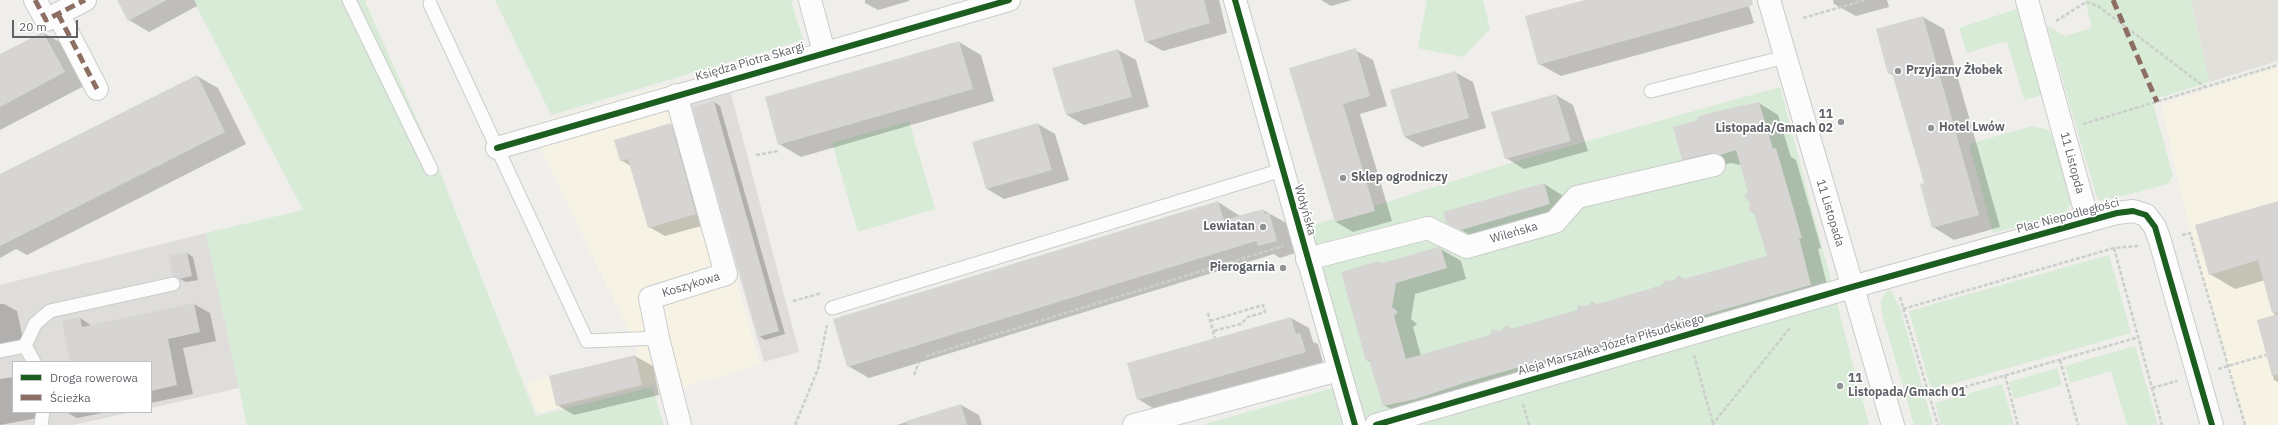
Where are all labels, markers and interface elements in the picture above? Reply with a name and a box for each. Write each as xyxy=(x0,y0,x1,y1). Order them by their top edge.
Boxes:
scale bar xyxy=(14,12,80,38)
text: 20 m xyxy=(19,19,47,34)
street label: Księdza Piotra Skargi xyxy=(694,40,806,84)
place label: Przyjazny Żłobek xyxy=(1906,64,2003,78)
marker: Przyjazny Żłobek xyxy=(1893,66,1903,76)
place label: 11 Listopada/Gmach 02 xyxy=(1715,108,1833,136)
marker: 11 Listopada/Gmach 02 xyxy=(1836,117,1846,127)
place label: Hotel Lwów xyxy=(1939,121,2005,135)
marker: Hotel Lwów xyxy=(1926,123,1936,133)
street label: 11 Listopda xyxy=(2057,131,2087,195)
place label: Sklep ogrodniczy xyxy=(1351,171,1448,185)
marker: Sklep ogrodniczy xyxy=(1338,173,1348,183)
street label: 11 Listopada xyxy=(1813,178,1847,248)
street label: Wołyńska xyxy=(1291,183,1319,237)
street label: Plac Niepodległości xyxy=(2015,195,2121,237)
street label: Wileńska xyxy=(1489,219,1539,247)
place label: Lewiatan xyxy=(1203,220,1255,234)
marker: Lewiatan xyxy=(1258,222,1268,232)
place label: Pierogarnia xyxy=(1210,261,1275,275)
marker: Pierogarnia xyxy=(1278,263,1288,273)
street label: Koszykowa xyxy=(660,269,722,301)
street label: Aleja Marszałka Józefa Piłsudskiego xyxy=(1516,312,1706,378)
legend xyxy=(12,361,152,413)
text: Droga rowerowa xyxy=(50,370,138,385)
place label: 11 Listopada/Gmach 01 xyxy=(1848,372,1966,400)
marker: 11 Listopada/Gmach 01 xyxy=(1835,381,1845,391)
text: Ścieżka xyxy=(50,390,91,405)

